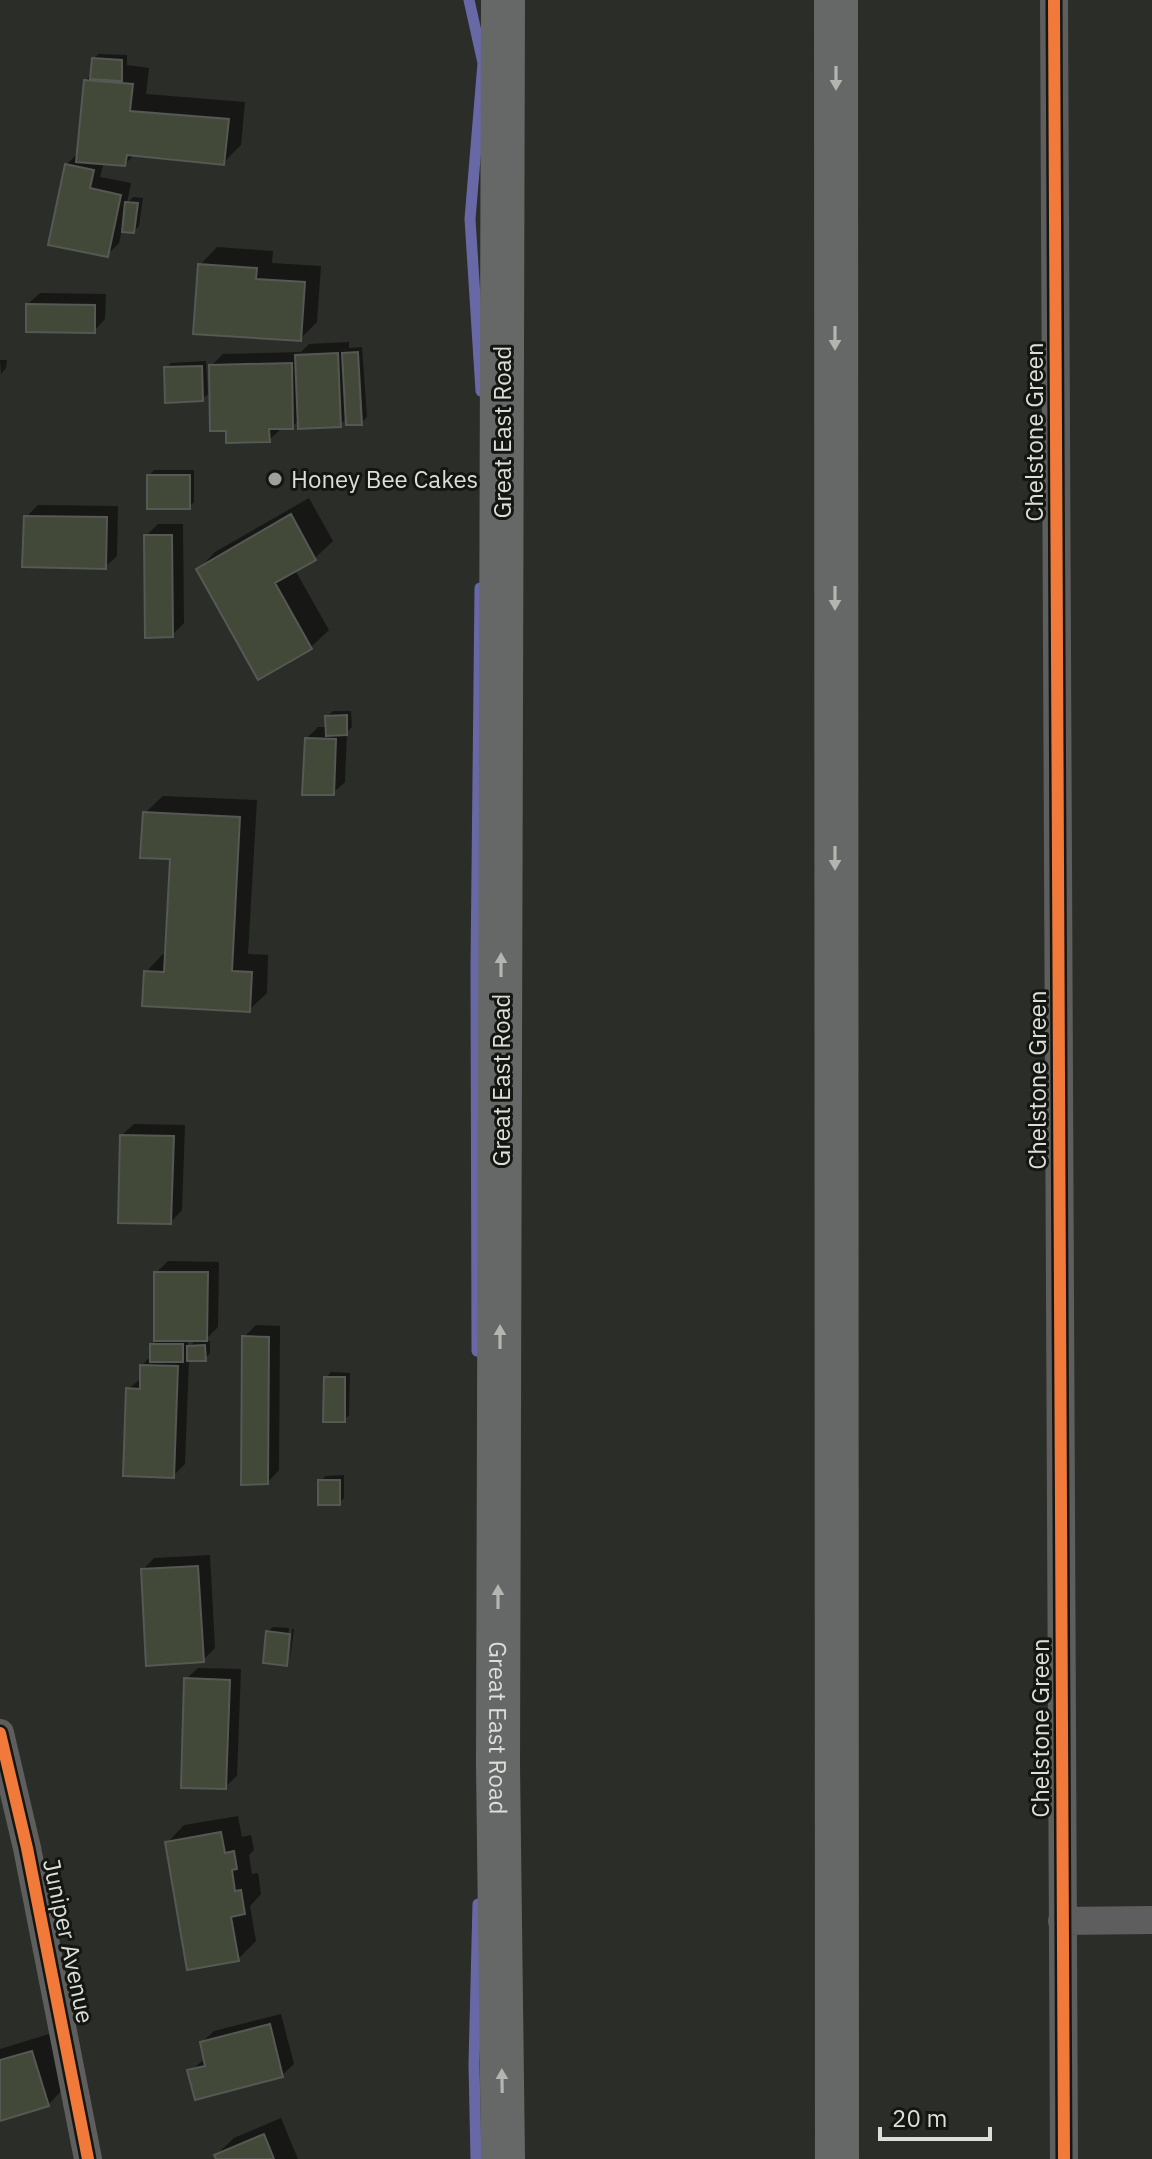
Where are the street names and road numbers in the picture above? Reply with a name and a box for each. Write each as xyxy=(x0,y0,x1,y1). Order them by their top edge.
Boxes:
street label: Chelstone Green xyxy=(1018,342,1050,522)
street label: Great East Road xyxy=(486,345,518,519)
street label: Chelstone Green xyxy=(1021,990,1053,1170)
street label: Great East Road xyxy=(485,993,517,1167)
street label: Chelstone Green xyxy=(1024,1638,1056,1818)
street label: Great East Road xyxy=(482,1641,515,1815)
street label: Juniper Avenue xyxy=(36,1856,102,2026)

